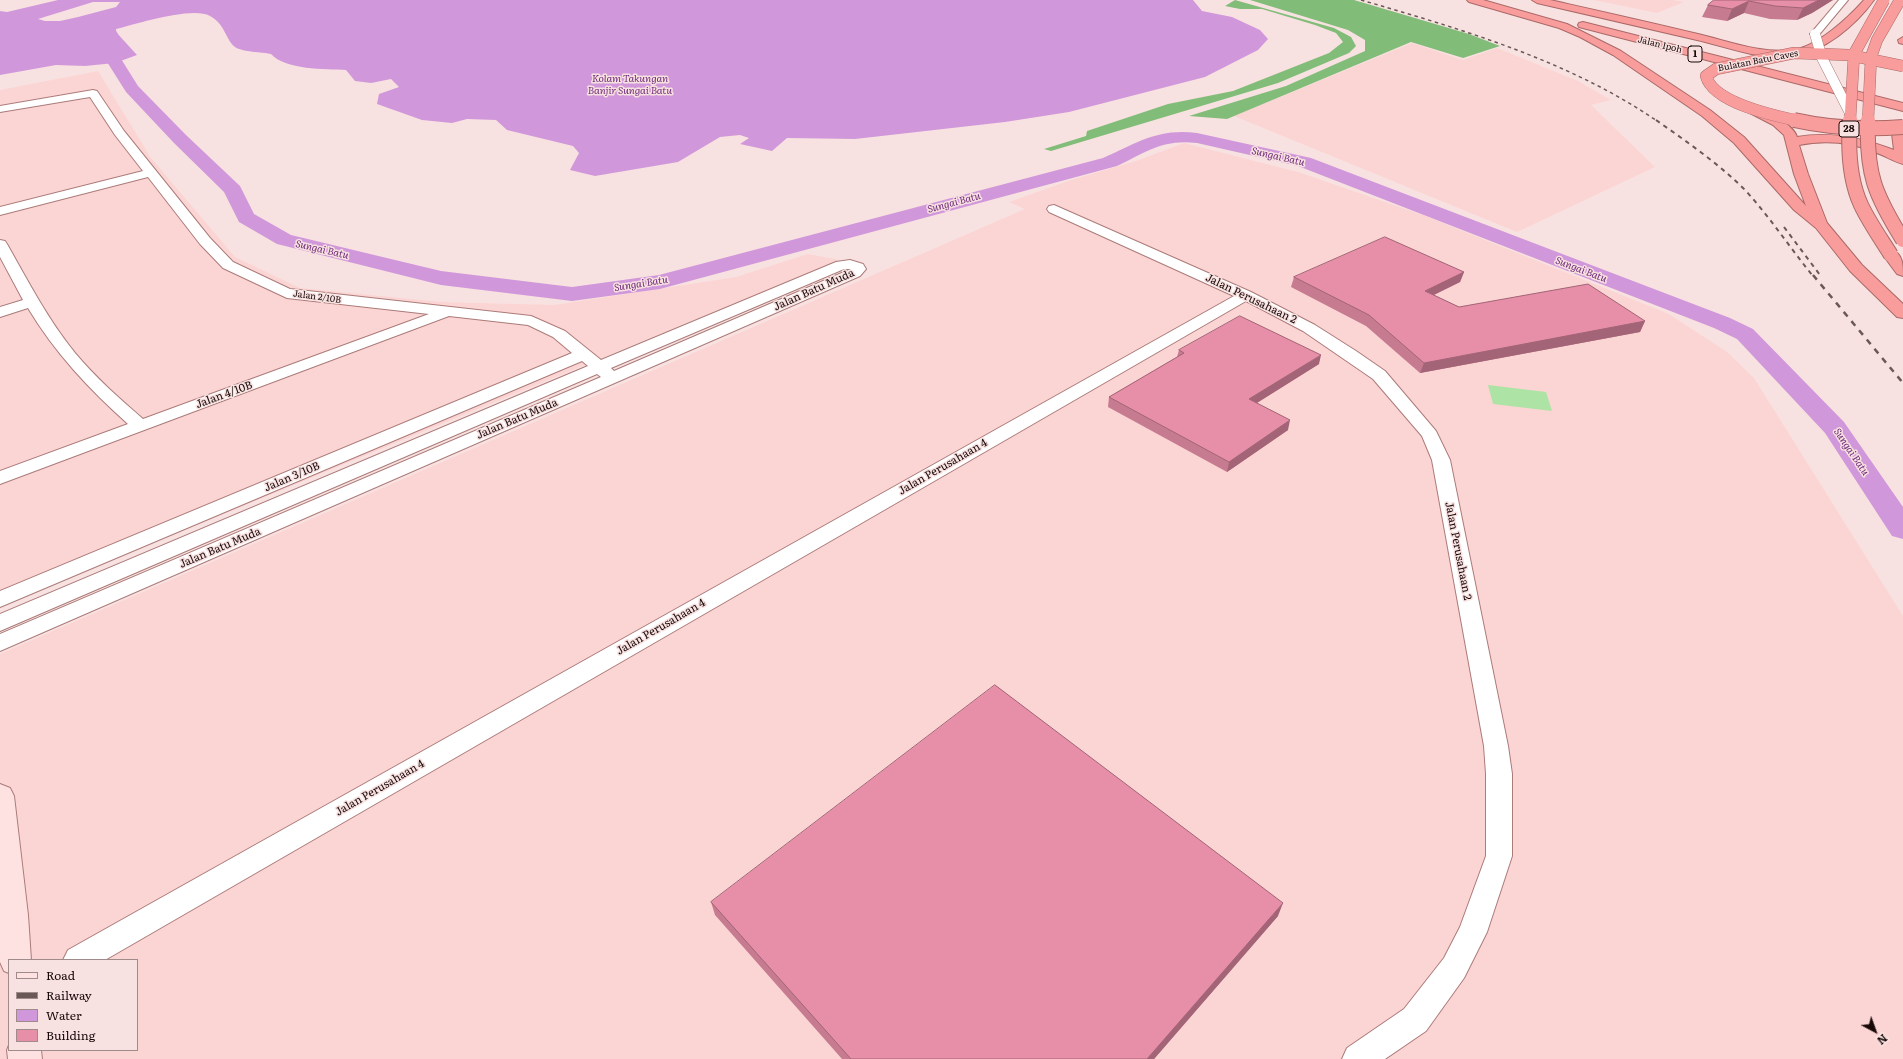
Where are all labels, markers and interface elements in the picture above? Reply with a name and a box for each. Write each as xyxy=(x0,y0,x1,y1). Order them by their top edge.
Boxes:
street label: Jalan Ipoh xyxy=(1637,34,1683,56)
road number: 1 xyxy=(1688,46,1702,62)
street label: Bulatan Batu Caves xyxy=(1717,48,1799,74)
water label: Kolam Takungan Banjir Sungai Batu xyxy=(588,73,672,96)
road number: 28 xyxy=(1839,121,1859,137)
water label: Sungai Batu xyxy=(1250,145,1306,169)
water label: Sungai Batu xyxy=(926,190,982,216)
water label: Sungai Batu xyxy=(294,238,350,262)
water label: Sungai Batu xyxy=(1554,255,1608,285)
street label: Jalan Batu Muda xyxy=(772,266,856,314)
street label: Jalan Perusahaan 2 xyxy=(1203,271,1299,327)
water label: Sungai Batu xyxy=(613,274,669,294)
street label: Jalan 2/10B xyxy=(292,288,342,306)
street label: Jalan 4/10B xyxy=(194,379,254,411)
street label: Jalan Batu Muda xyxy=(474,396,560,442)
water label: Sungai Batu xyxy=(1831,426,1871,478)
street label: Jalan Perusahaan 4 xyxy=(896,436,990,498)
street label: Jalan 3/10B xyxy=(262,459,322,495)
street label: Jalan Perusahaan 2 xyxy=(1442,501,1474,601)
street label: Jalan Batu Muda xyxy=(177,525,263,571)
street label: Jalan Perusahaan 4 xyxy=(614,596,708,658)
street label: Jalan Perusahaan 4 xyxy=(333,757,427,819)
legend xyxy=(8,959,138,1051)
text: Road xyxy=(46,966,75,984)
text: Railway xyxy=(46,986,92,1004)
text: Water xyxy=(46,1006,82,1024)
north arrow xyxy=(1855,1011,1895,1051)
text: Building xyxy=(46,1026,95,1044)
text: N xyxy=(1874,1031,1892,1049)

